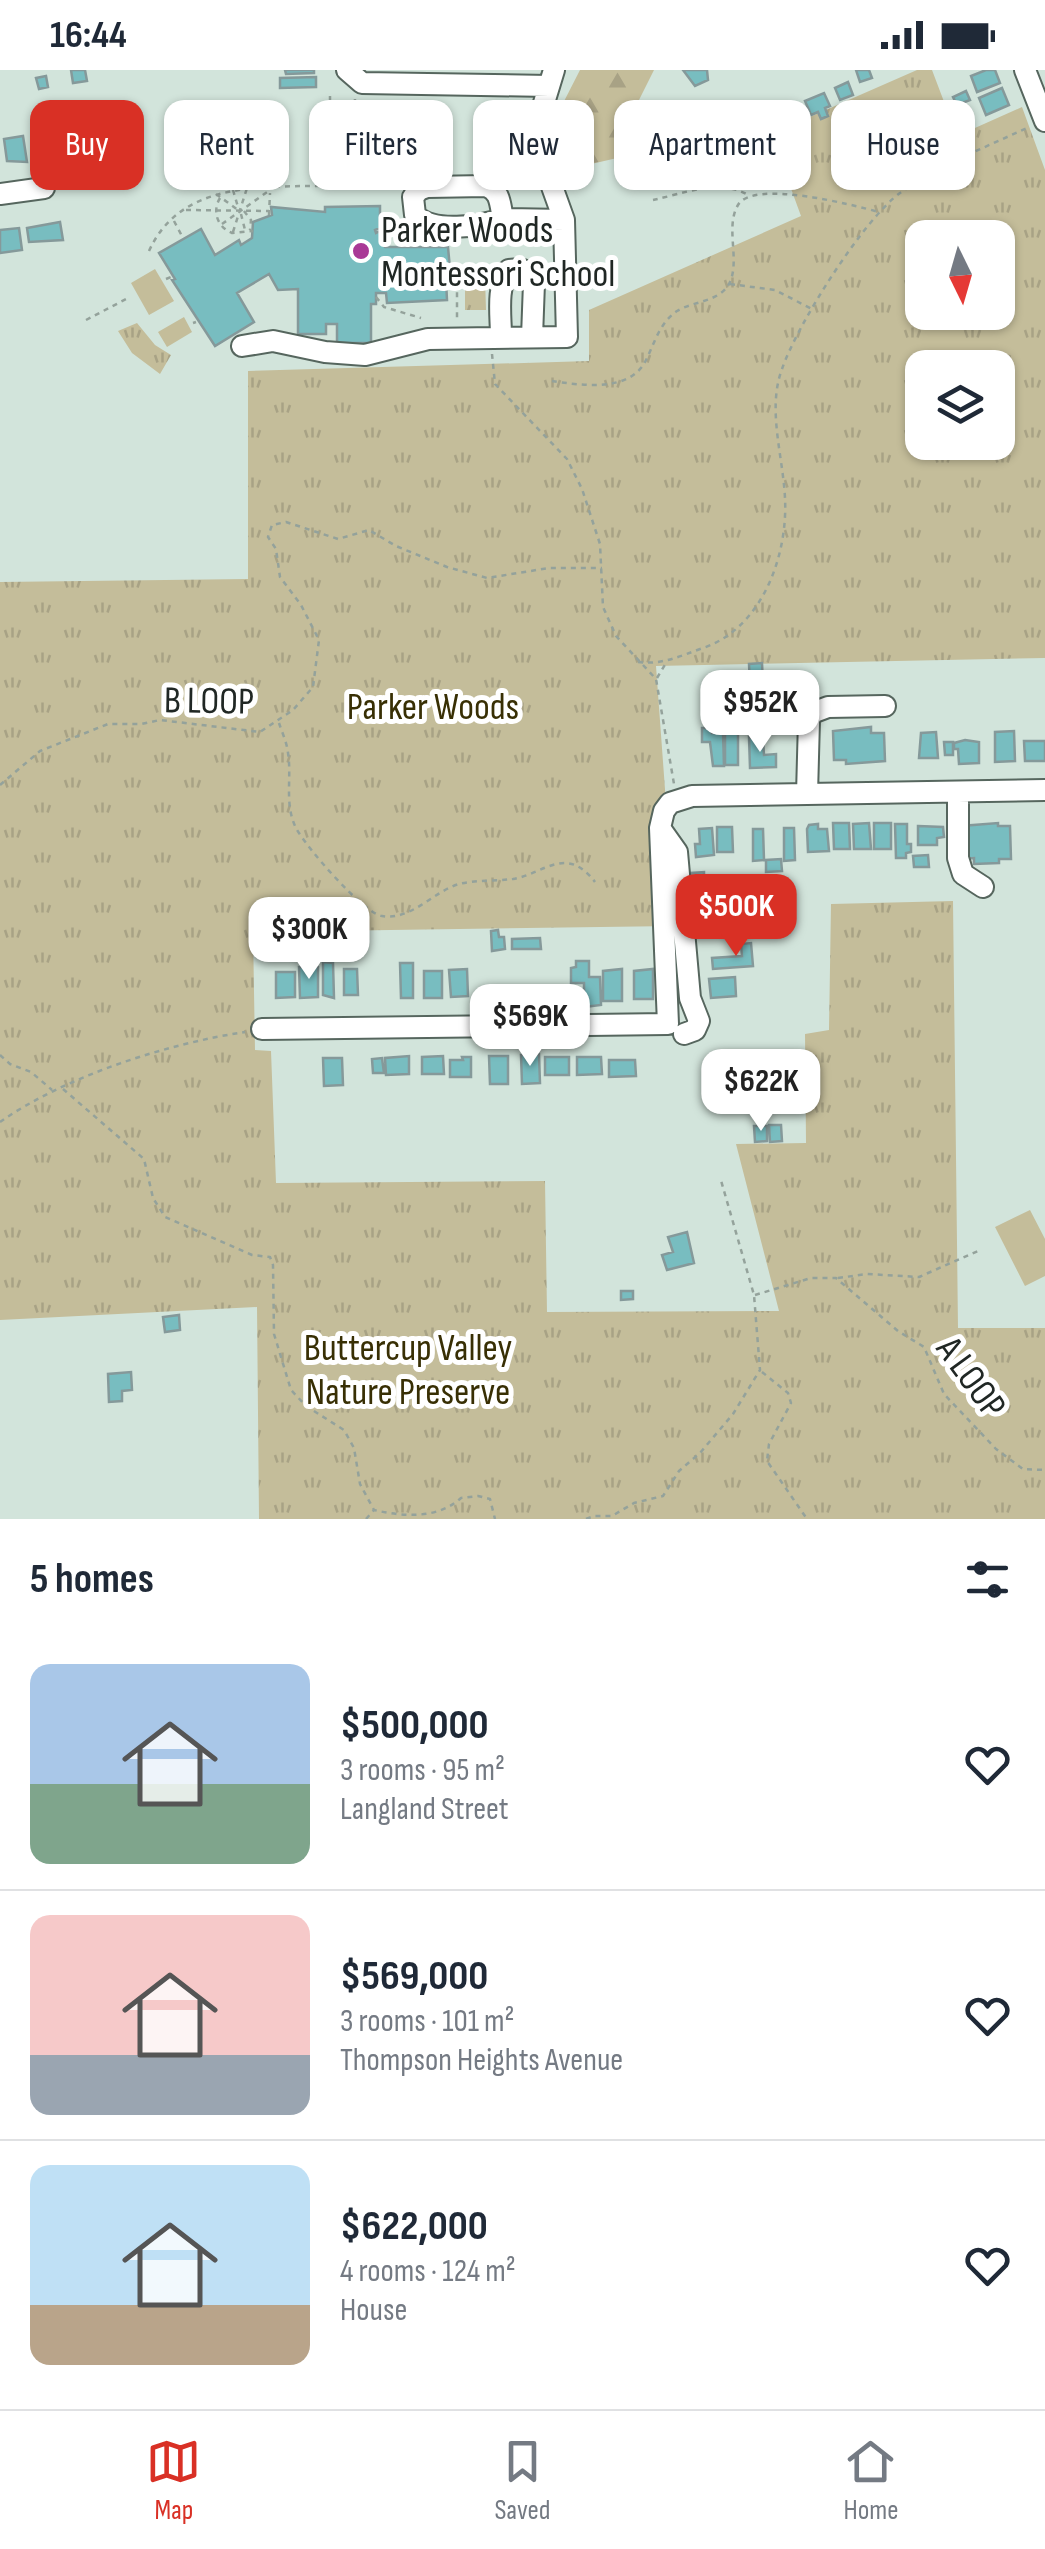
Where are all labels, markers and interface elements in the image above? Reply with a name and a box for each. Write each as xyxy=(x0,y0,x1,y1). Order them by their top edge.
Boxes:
text: 16:44 xyxy=(50,13,127,58)
chip: Buy xyxy=(30,100,144,190)
chip: Rent xyxy=(164,100,289,190)
chip: Filters xyxy=(309,100,453,190)
chip: New xyxy=(473,100,594,190)
chip: Apartment xyxy=(614,100,811,190)
chip: House xyxy=(831,100,975,190)
place label: Parker Woods Montessori School xyxy=(381,208,615,297)
north arrow xyxy=(905,220,1015,330)
map controls xyxy=(905,220,1015,460)
marker: Parker Woods Montessori School xyxy=(350,240,372,262)
button: layers xyxy=(905,350,1015,460)
pin: $952K xyxy=(690,670,830,755)
street label: B LOOP xyxy=(164,678,254,725)
text: $952K xyxy=(722,683,798,722)
park label: Parker Woods xyxy=(347,685,519,730)
pin: $500K xyxy=(666,874,806,959)
text: $500K xyxy=(698,887,774,926)
pin: $300K xyxy=(239,897,379,982)
text: $300K xyxy=(271,910,347,949)
pin: $569K xyxy=(460,984,600,1069)
text: $569K xyxy=(492,997,568,1036)
pin: $622K xyxy=(691,1049,831,1134)
text: $622K xyxy=(723,1062,799,1101)
park label: Buttercup Valley Nature Preserve xyxy=(304,1326,513,1415)
street label: A LOOP xyxy=(926,1328,1015,1427)
icon: filters xyxy=(960,1552,1015,1607)
text: 5 homes xyxy=(30,1554,154,1605)
text: $500,000 xyxy=(340,1700,488,1751)
icon: home xyxy=(110,1704,230,1824)
icon: heart xyxy=(960,1737,1015,1792)
text: 3 rooms · 95 m² xyxy=(340,1751,505,1790)
text: Langland Street xyxy=(340,1790,509,1829)
text: $569,000 xyxy=(340,1951,488,2002)
icon: home xyxy=(110,1955,230,2075)
icon: heart xyxy=(960,1988,1015,2043)
text: 3 rooms · 101 m² xyxy=(340,2002,515,2041)
text: Thompson Heights Avenue xyxy=(340,2041,623,2080)
text: $622,000 xyxy=(340,2201,488,2252)
icon: home xyxy=(110,2205,230,2325)
icon: heart xyxy=(960,2238,1015,2293)
text: 4 rooms · 124 m² xyxy=(340,2252,516,2291)
text: House xyxy=(340,2291,407,2330)
tab: Map xyxy=(146,2434,201,2527)
tab: Saved xyxy=(494,2434,551,2527)
tab: Home xyxy=(843,2434,899,2527)

